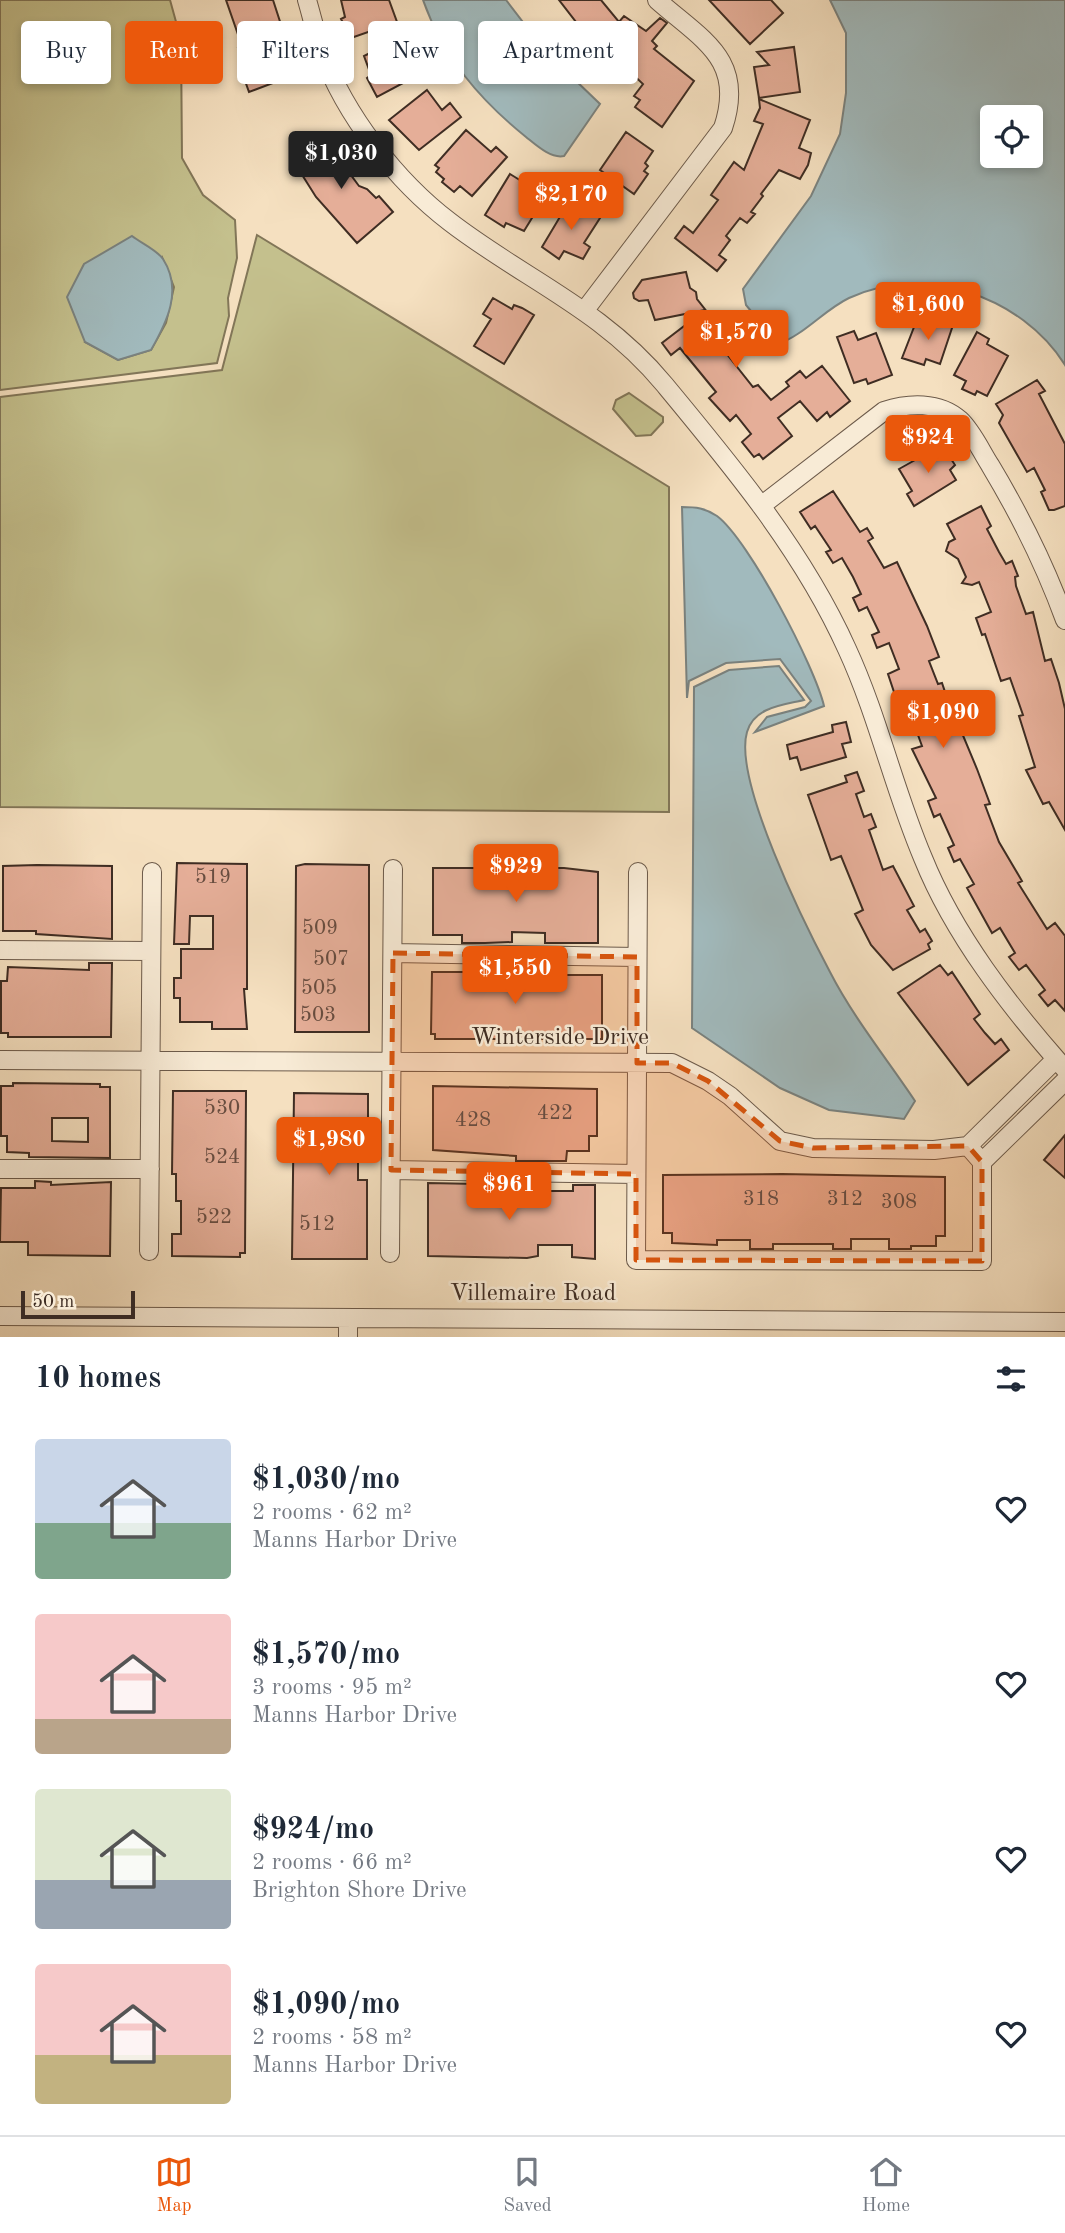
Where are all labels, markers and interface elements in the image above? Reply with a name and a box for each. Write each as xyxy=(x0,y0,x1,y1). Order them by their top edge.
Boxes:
chip: Buy xyxy=(21,21,111,84)
chip: Rent xyxy=(125,21,223,84)
chip: Filters xyxy=(237,21,354,84)
chip: New xyxy=(368,21,464,84)
chip: Apartment xyxy=(478,21,638,84)
map controls xyxy=(980,105,1043,168)
button: locate xyxy=(980,105,1043,168)
pin: $1,030 xyxy=(284,132,398,191)
text: $1,030 xyxy=(304,142,378,165)
pin: $2,170 xyxy=(514,173,628,232)
text: $2,170 xyxy=(534,183,608,206)
pin: $1,600 xyxy=(871,282,985,342)
text: $1,600 xyxy=(891,293,965,316)
pin: $1,570 xyxy=(679,310,793,370)
text: $1,570 xyxy=(699,321,773,344)
pin: $924 xyxy=(887,416,969,475)
text: $924 xyxy=(901,426,955,449)
pin: $1,090 xyxy=(886,690,1000,750)
text: $1,090 xyxy=(906,701,980,724)
pin: $929 xyxy=(475,844,557,904)
text: $929 xyxy=(489,855,543,878)
house number: 519 xyxy=(195,867,231,888)
house number: 509 xyxy=(302,918,338,939)
pin: $1,550 xyxy=(458,946,572,1006)
house number: 507 xyxy=(313,949,349,970)
text: $1,550 xyxy=(478,957,552,980)
house number: 505 xyxy=(301,978,337,999)
house number: 503 xyxy=(300,1005,336,1026)
street label: Winterside Drive xyxy=(471,1026,649,1050)
house number: 530 xyxy=(204,1098,240,1119)
house number: 422 xyxy=(537,1103,573,1124)
house number: 428 xyxy=(455,1110,491,1131)
pin: $1,980 xyxy=(272,1118,386,1177)
text: $1,980 xyxy=(292,1128,366,1151)
house number: 524 xyxy=(204,1147,240,1168)
pin: $961 xyxy=(468,1162,550,1222)
text: $961 xyxy=(482,1173,536,1196)
house number: 318 xyxy=(743,1189,779,1210)
house number: 312 xyxy=(827,1189,863,1210)
house number: 308 xyxy=(881,1192,917,1213)
house number: 522 xyxy=(196,1207,232,1228)
house number: 512 xyxy=(299,1214,335,1235)
street label: Villemaire Road xyxy=(450,1282,616,1306)
scale bar xyxy=(21,1288,135,1320)
text: 50 m xyxy=(32,1293,74,1312)
icon: filters xyxy=(992,1360,1030,1398)
text: 10 homes xyxy=(35,1364,161,1394)
text: $1,030/mo xyxy=(252,1465,400,1495)
icon: home xyxy=(91,1467,175,1551)
icon: heart xyxy=(992,1490,1030,1528)
text: 2 rooms · 62 m² xyxy=(252,1501,412,1524)
text: Manns Harbor Drive xyxy=(252,1529,457,1552)
text: $1,570/mo xyxy=(252,1640,400,1670)
icon: home xyxy=(91,1642,175,1726)
icon: heart xyxy=(992,1665,1030,1703)
text: 3 rooms · 95 m² xyxy=(252,1676,412,1699)
text: Manns Harbor Drive xyxy=(252,1704,457,1727)
text: $924/mo xyxy=(252,1815,374,1845)
icon: home xyxy=(91,1817,175,1901)
icon: heart xyxy=(992,1840,1030,1878)
text: 2 rooms · 66 m² xyxy=(252,1851,412,1874)
text: Brighton Shore Drive xyxy=(252,1879,467,1902)
text: $1,090/mo xyxy=(252,1990,400,2020)
icon: home xyxy=(91,1992,175,2076)
icon: heart xyxy=(992,2015,1030,2053)
text: 2 rooms · 58 m² xyxy=(252,2026,412,2049)
text: Manns Harbor Drive xyxy=(252,2054,457,2077)
tab: Map xyxy=(155,2153,193,2218)
tab: Saved xyxy=(503,2153,552,2218)
tab: Home xyxy=(862,2153,910,2218)

